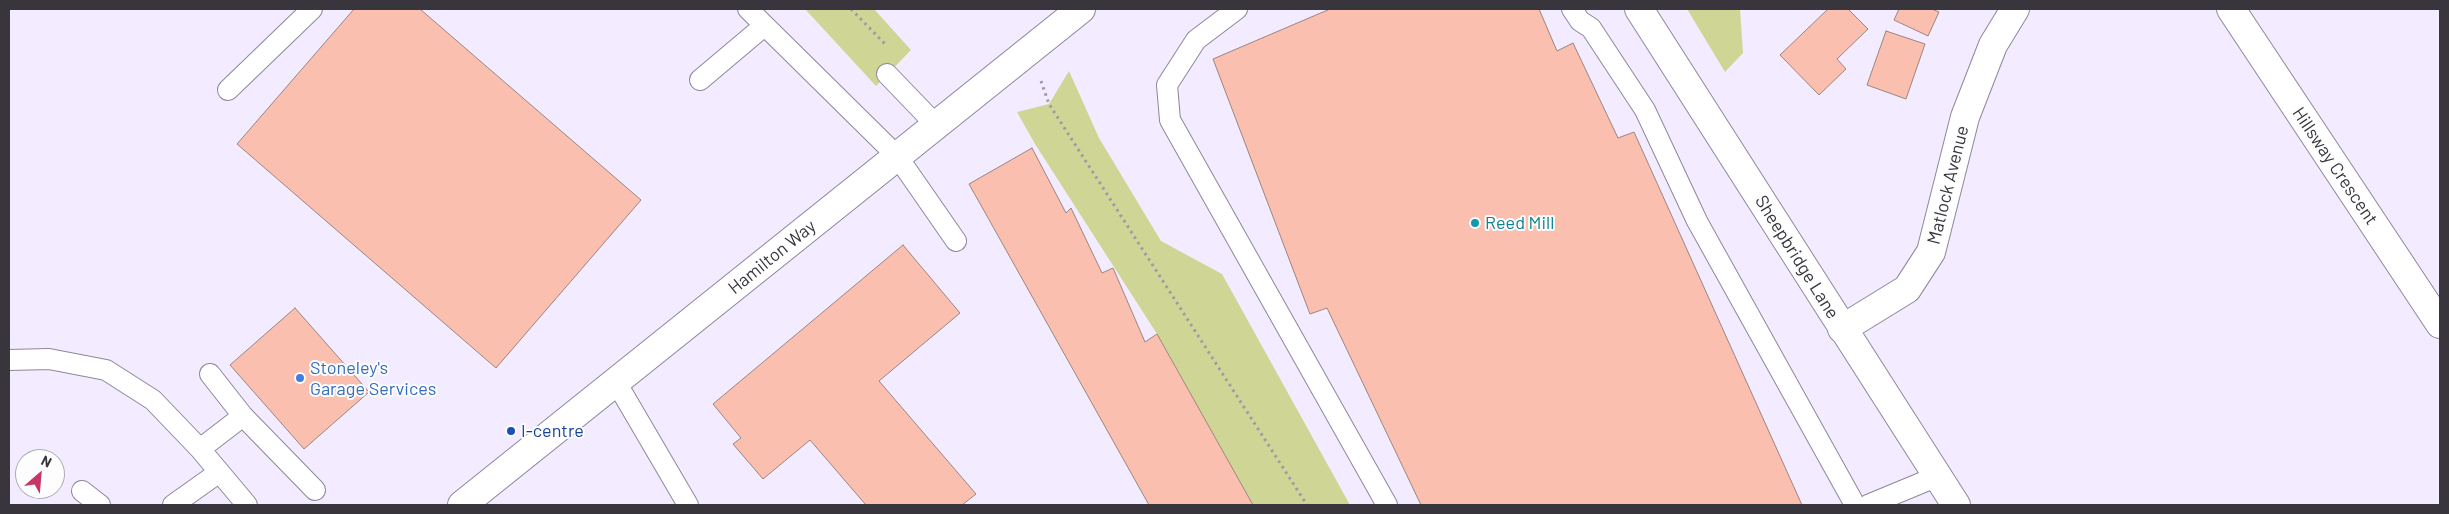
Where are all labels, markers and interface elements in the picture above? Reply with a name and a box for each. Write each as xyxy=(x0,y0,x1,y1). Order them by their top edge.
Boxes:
street label: Hillsway Crescent xyxy=(2288,103,2382,229)
street label: Matlock Avenue xyxy=(1923,123,1973,247)
street label: Sheepbridge Lane xyxy=(1750,191,1844,323)
place label: Reed Mill xyxy=(1485,212,1554,234)
street label: Hamilton Way xyxy=(724,215,820,299)
marker: Reed Mill xyxy=(1469,217,1481,229)
place label: Stoneley's Garage Services xyxy=(310,357,436,399)
marker: Stoneley's Garage Services xyxy=(294,372,306,384)
place label: I-centre xyxy=(521,420,584,442)
marker: I-centre xyxy=(505,425,517,437)
north arrow xyxy=(15,449,65,499)
text: N xyxy=(39,451,55,471)

